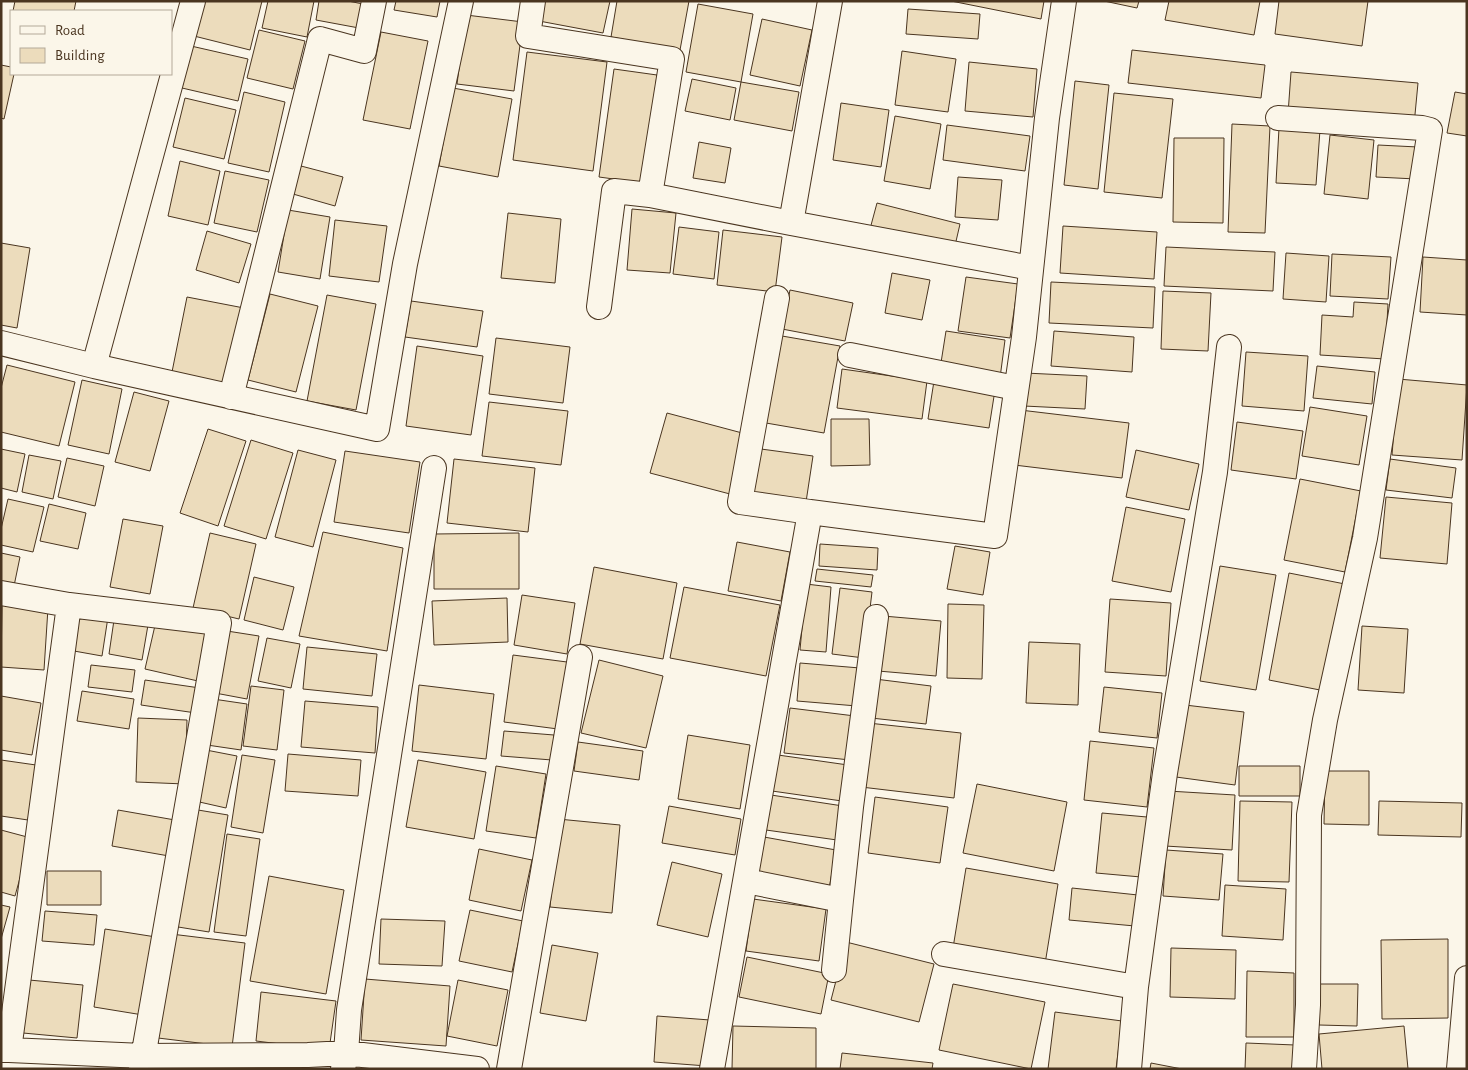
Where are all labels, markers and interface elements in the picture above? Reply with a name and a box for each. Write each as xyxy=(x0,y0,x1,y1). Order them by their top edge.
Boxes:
legend xyxy=(10,10,172,75)
text: Road xyxy=(55,23,85,38)
text: Building xyxy=(55,48,105,63)

